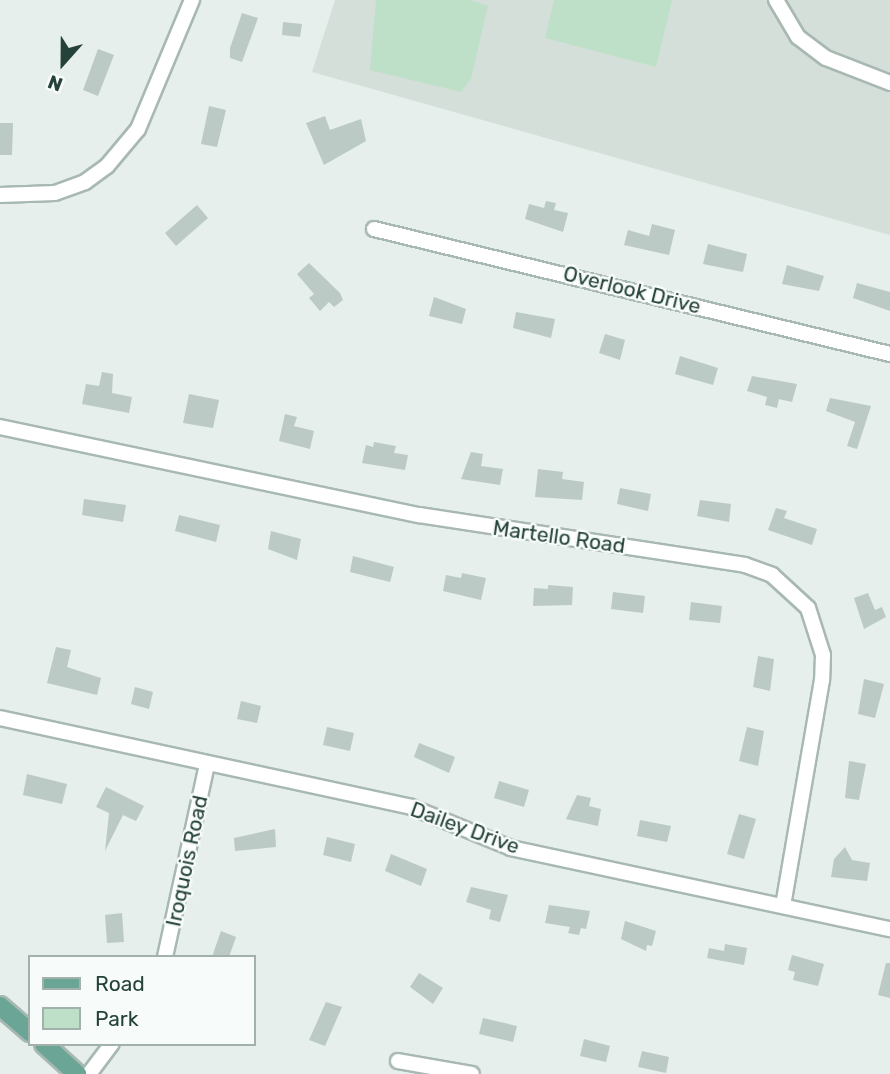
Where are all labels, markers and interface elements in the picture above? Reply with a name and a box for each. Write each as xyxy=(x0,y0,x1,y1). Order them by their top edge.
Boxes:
north arrow xyxy=(28,28,98,98)
text: N xyxy=(45,70,66,96)
street label: Overlook Drive xyxy=(561,261,703,319)
street label: Martello Road xyxy=(491,515,627,559)
street label: Iroquois Road xyxy=(161,793,213,929)
street label: Dailey Drive xyxy=(407,797,523,859)
legend xyxy=(28,955,256,1046)
text: Road xyxy=(95,971,145,996)
text: Park xyxy=(95,1006,139,1031)

